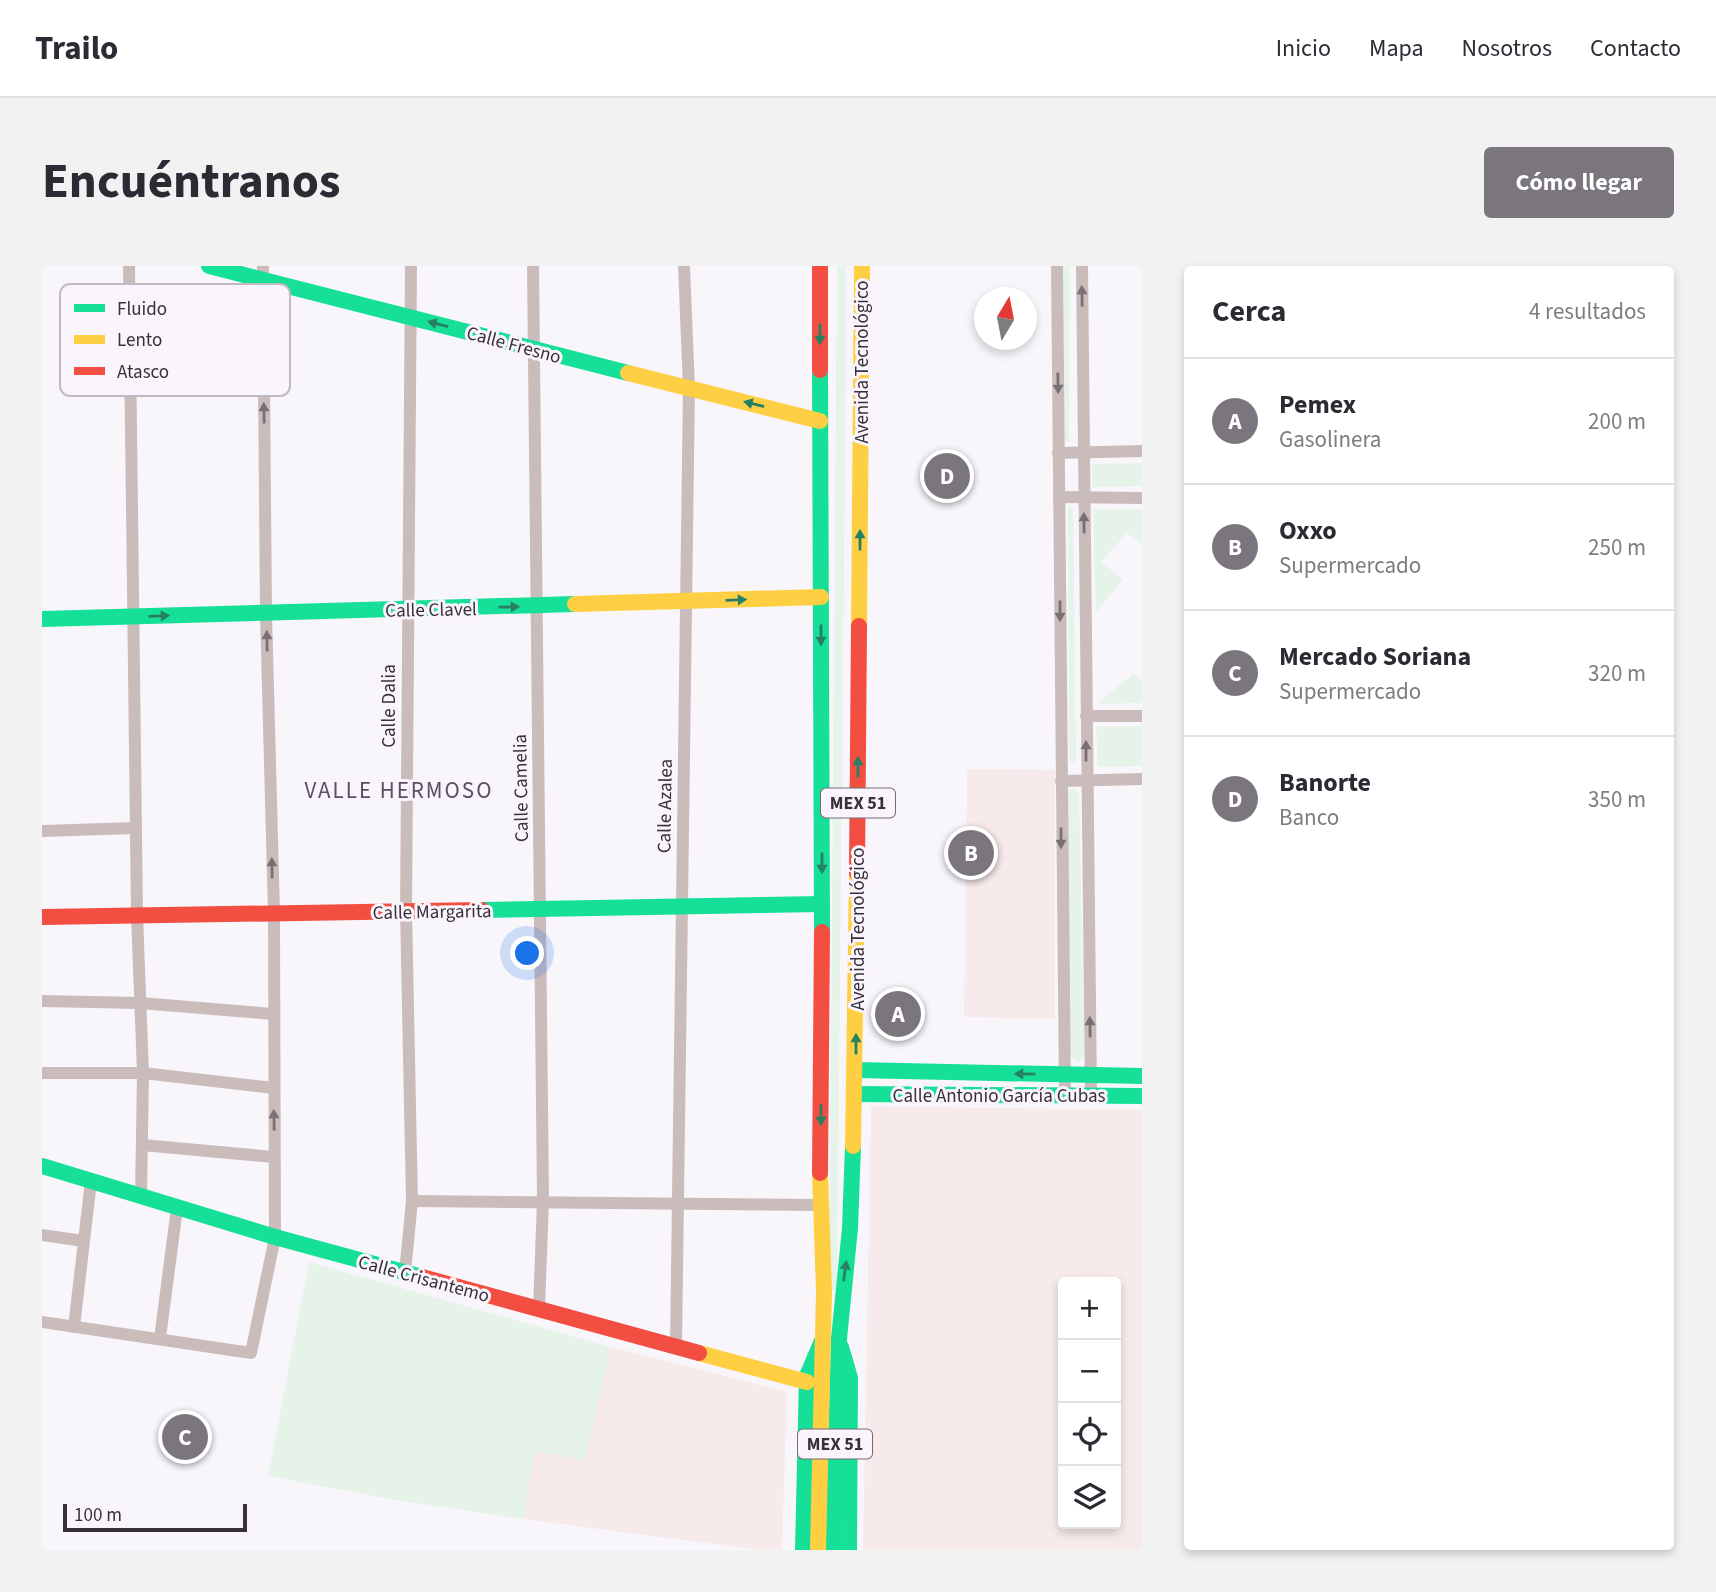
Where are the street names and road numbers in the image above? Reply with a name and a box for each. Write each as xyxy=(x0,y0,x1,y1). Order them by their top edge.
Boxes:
street label: Avenida Tecnológico xyxy=(849,280,876,444)
street label: Calle Fresno xyxy=(463,320,564,371)
street label: Calle Clavel xyxy=(385,596,477,625)
street label: Calle Dalia xyxy=(376,664,403,748)
street label: Calle Camelia xyxy=(507,734,536,842)
street label: Calle Azalea xyxy=(651,759,680,853)
road number: MEX 51 xyxy=(821,788,895,818)
street label: Avenida Tecnológico xyxy=(845,847,872,1011)
street label: Calle Margarita xyxy=(372,898,492,927)
street label: Calle Antonio García Cubas xyxy=(893,1083,1105,1110)
street label: Calle Crisantemo xyxy=(355,1249,492,1310)
road number: MEX 51 xyxy=(798,1429,872,1458)

